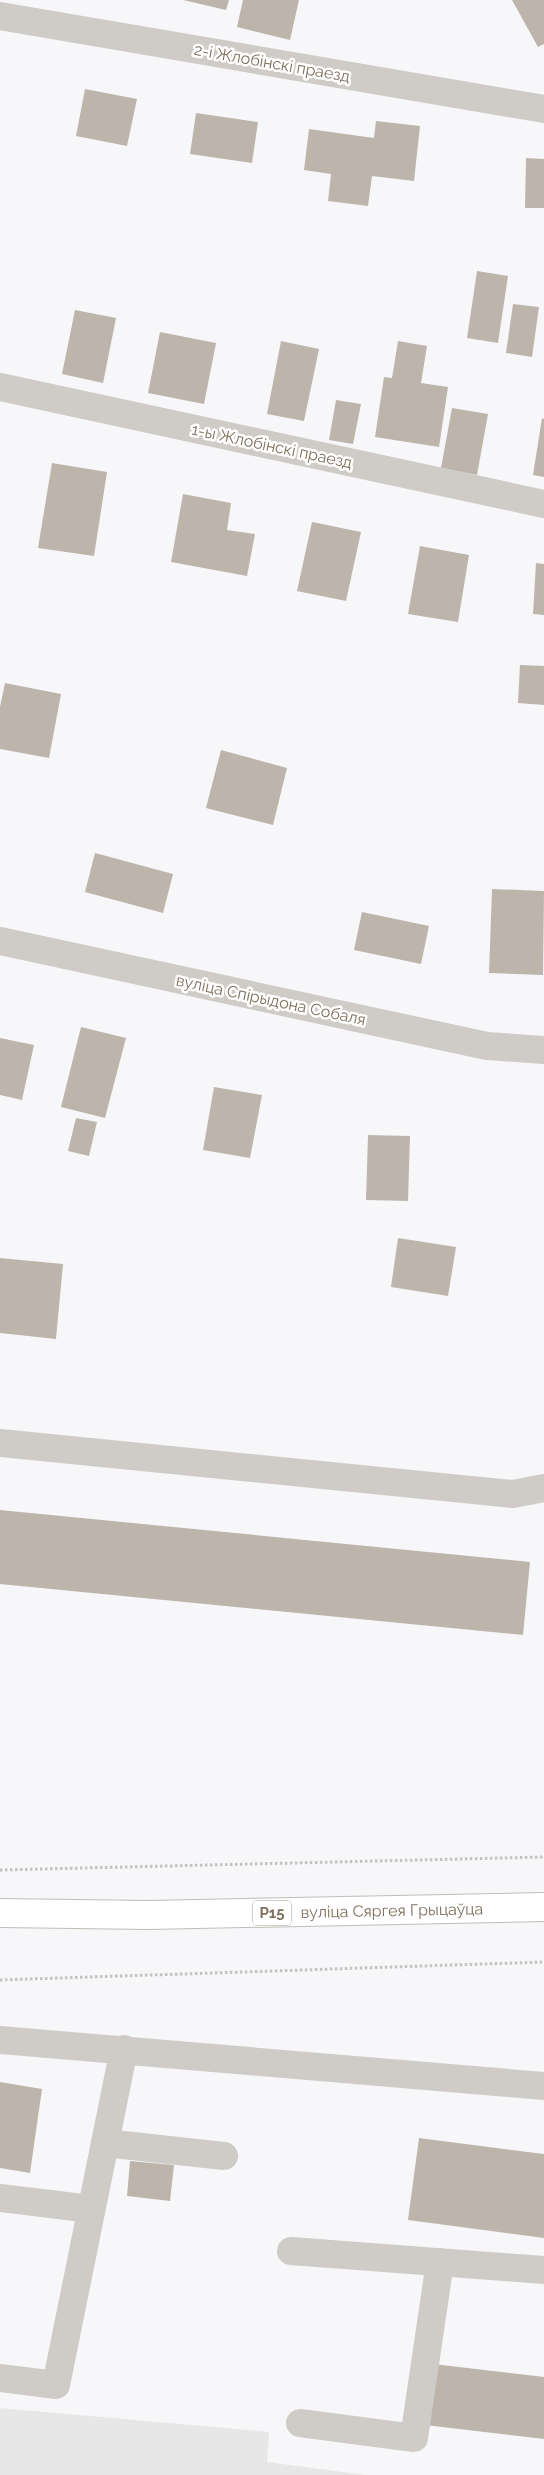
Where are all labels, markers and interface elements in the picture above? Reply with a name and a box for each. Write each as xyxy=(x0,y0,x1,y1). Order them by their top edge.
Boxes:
street label: 2-і Жлобінскі праезд xyxy=(193,40,351,86)
street label: 1-ы Жлобінскі праезд xyxy=(190,420,354,472)
street label: вуліца Спірыдона Собаля xyxy=(174,971,368,1029)
street label: вуліца Сяргея Грыцаўца xyxy=(300,1899,483,1921)
road number: Р15 xyxy=(253,1900,291,1926)

